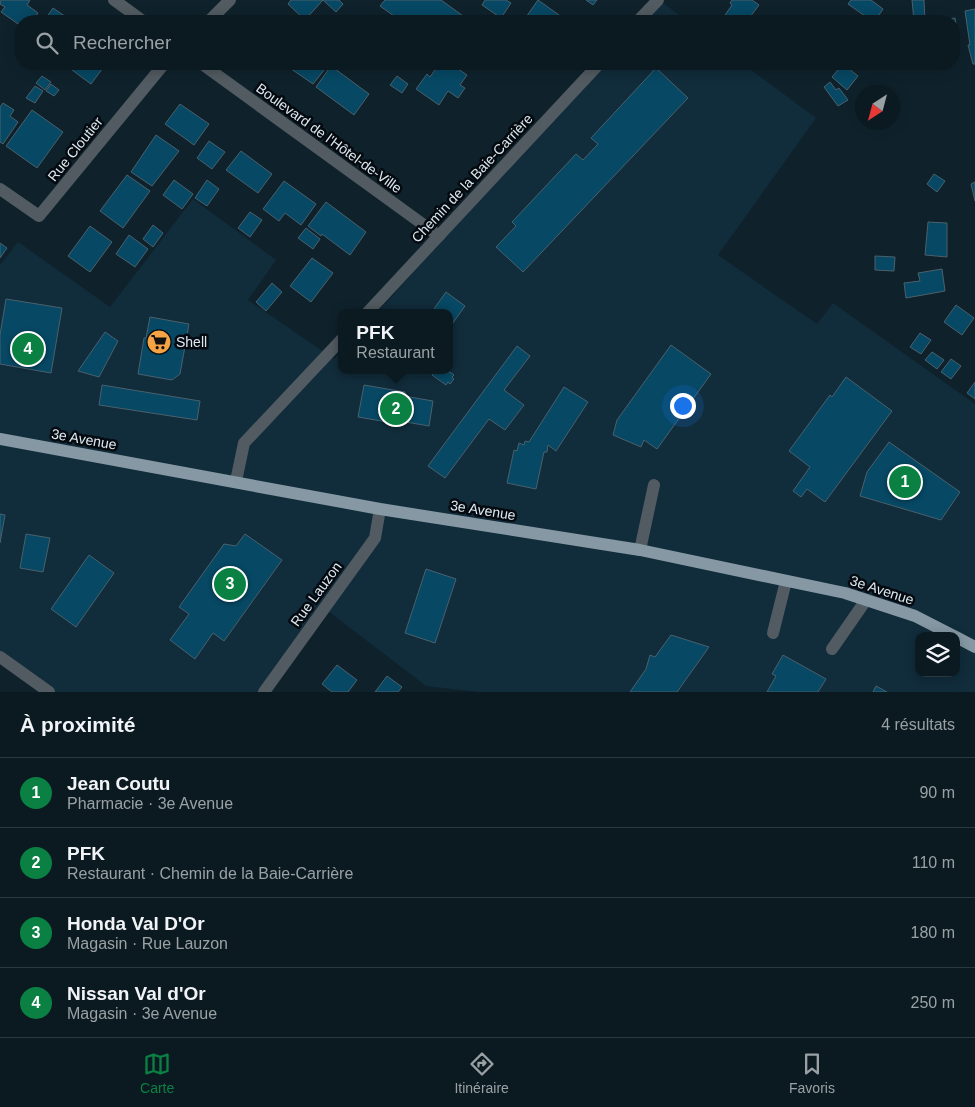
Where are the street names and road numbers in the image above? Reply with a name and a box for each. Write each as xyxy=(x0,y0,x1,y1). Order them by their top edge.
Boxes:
street label: Boulevard de l'Hôtel-de-Ville xyxy=(253,80,405,196)
street label: Chemin de la Baie-Carrière xyxy=(408,110,536,245)
street label: Rue Cloutier xyxy=(44,113,106,184)
street label: 3e Avenue xyxy=(50,425,118,453)
street label: 3e Avenue xyxy=(449,497,517,523)
street label: Rue Lauzon xyxy=(287,559,345,629)
street label: 3e Avenue xyxy=(848,572,916,608)

